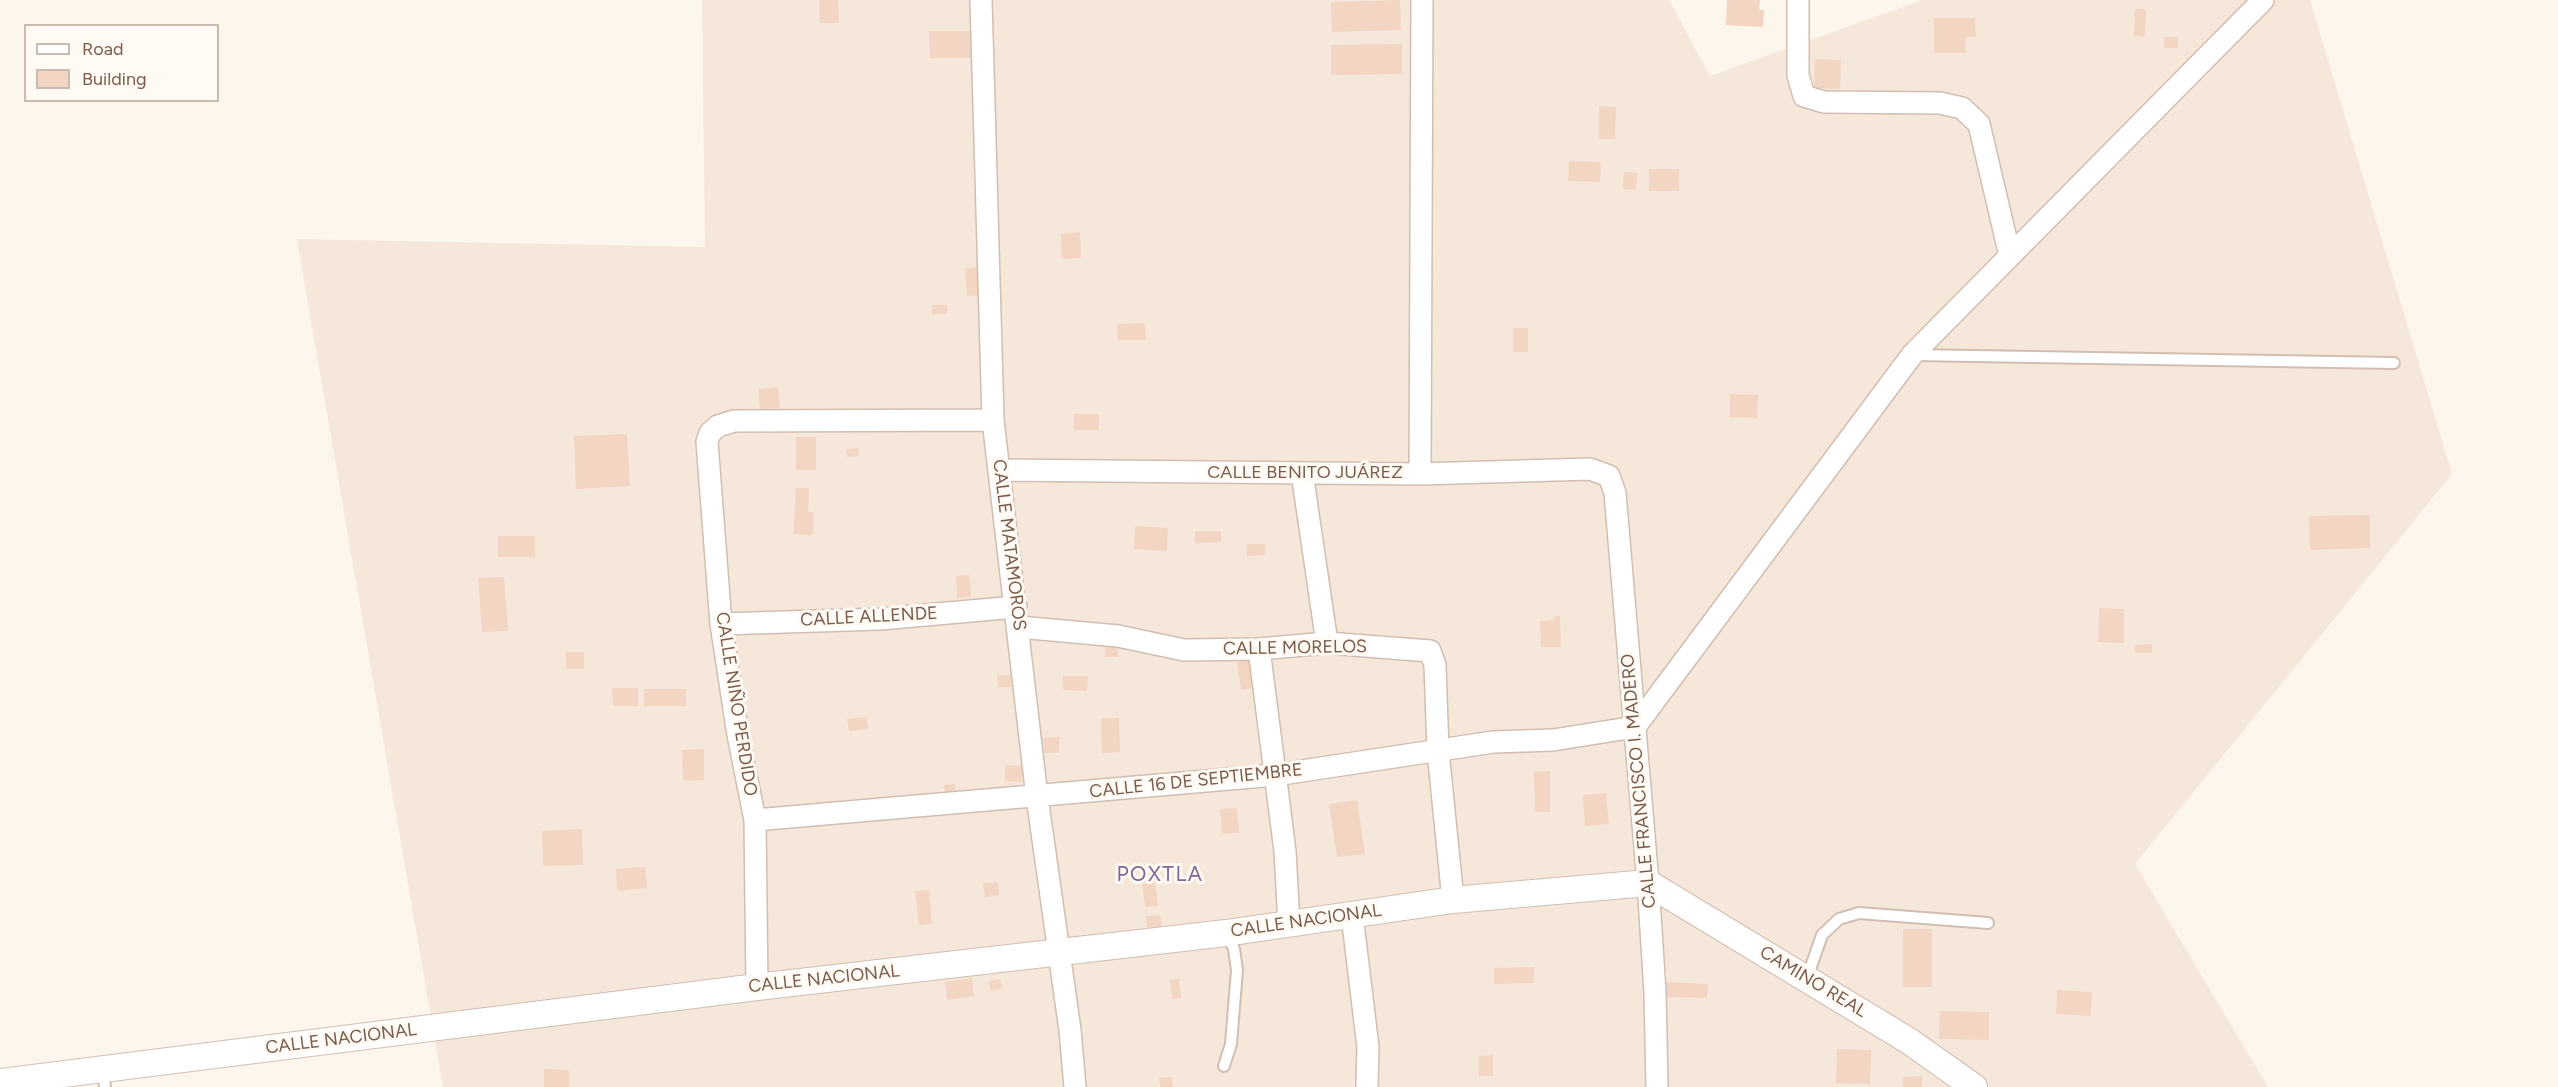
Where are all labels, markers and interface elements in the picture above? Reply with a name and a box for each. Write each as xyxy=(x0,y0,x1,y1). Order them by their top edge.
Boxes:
legend xyxy=(24,24,219,102)
text: Road xyxy=(82,38,123,60)
text: Building xyxy=(82,68,147,90)
street label: CALLE MATAMOROS xyxy=(988,458,1030,632)
street label: CALLE BENITO JUÁREZ xyxy=(1207,462,1403,484)
street label: CALLE ALLENDE xyxy=(800,603,938,631)
street label: CALLE NIÑO PERDIDO xyxy=(711,610,761,798)
street label: CALLE MORELOS xyxy=(1223,636,1367,660)
street label: CALLE FRANCISCO I. MADERO xyxy=(1617,653,1661,909)
street label: CALLE 16 DE SEPTIEMBRE xyxy=(1088,759,1304,803)
district label: POXTLA xyxy=(1116,862,1204,888)
street label: CALLE NACIONAL xyxy=(1229,900,1383,942)
street label: CAMINO REAL xyxy=(1756,942,1870,1022)
street label: CALLE NACIONAL xyxy=(747,960,901,998)
street label: CALLE NACIONAL xyxy=(264,1019,418,1059)

